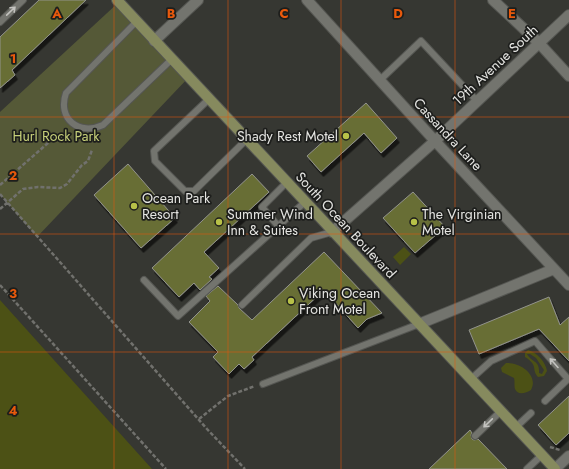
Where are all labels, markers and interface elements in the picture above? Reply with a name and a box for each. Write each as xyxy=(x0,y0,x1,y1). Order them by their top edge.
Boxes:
text: A xyxy=(51,4,62,23)
text: B xyxy=(167,4,176,23)
text: C xyxy=(279,4,289,23)
text: D xyxy=(393,4,403,23)
text: E xyxy=(508,4,516,23)
one-way arrow xyxy=(6,7,16,16)
street label: 19th Avenue South xyxy=(448,20,542,110)
text: 1 xyxy=(10,49,16,68)
street label: Cassandra Lane xyxy=(409,93,487,175)
park label: Hurl Rock Park xyxy=(12,126,100,146)
place label: Shady Rest Motel xyxy=(237,126,338,146)
marker: Shady Rest Motel xyxy=(341,131,351,141)
text: 2 xyxy=(9,166,17,185)
street label: South Ocean Boulevard xyxy=(291,167,401,283)
place label: Ocean Park Resort xyxy=(142,188,211,224)
marker: Ocean Park Resort xyxy=(129,201,139,211)
place label: Summer Wind Inn & Suites xyxy=(227,204,313,240)
place label: The Virginian Motel xyxy=(422,204,501,240)
marker: Summer Wind Inn & Suites xyxy=(214,217,224,227)
marker: The Virginian Motel xyxy=(409,217,419,227)
place label: Viking Ocean Front Motel xyxy=(299,283,380,319)
text: 3 xyxy=(9,284,17,303)
marker: Viking Ocean Front Motel xyxy=(286,296,296,306)
one-way arrow xyxy=(550,358,559,368)
text: 4 xyxy=(8,401,18,420)
one-way arrow xyxy=(483,418,493,428)

